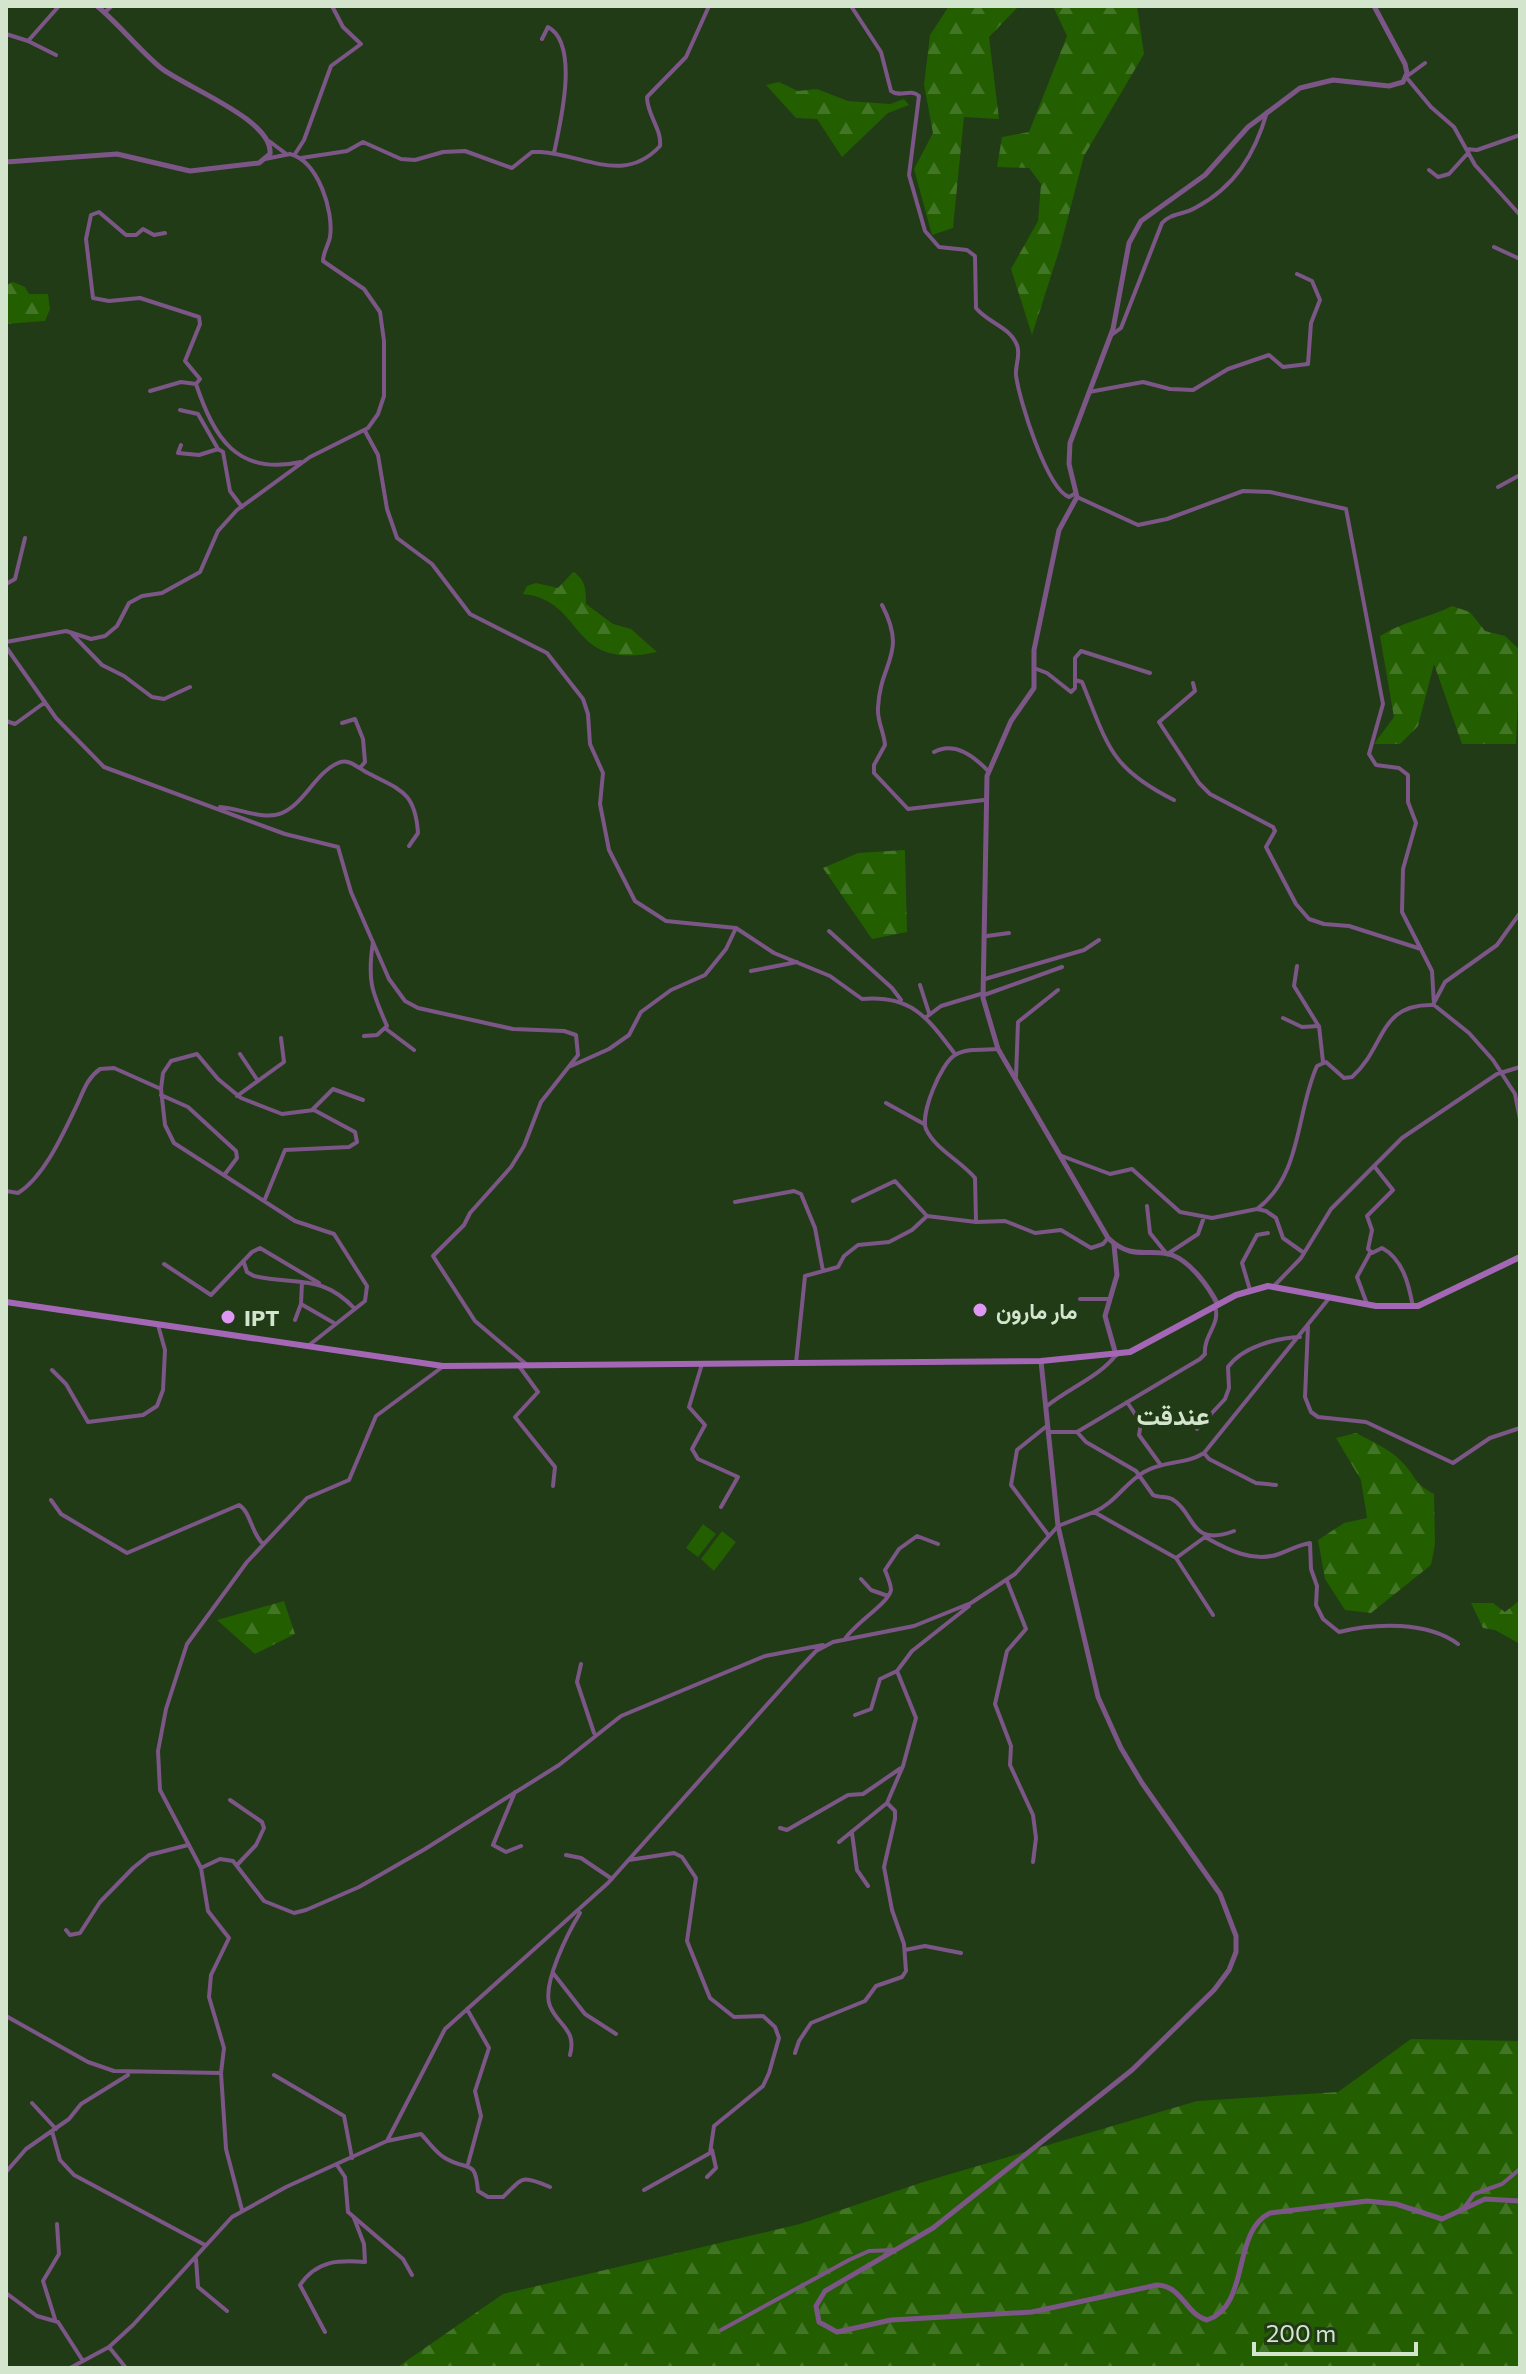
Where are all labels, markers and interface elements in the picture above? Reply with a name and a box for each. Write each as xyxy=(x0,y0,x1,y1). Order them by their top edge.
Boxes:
place label: مار مارون xyxy=(996,1297,1077,1325)
marker: مار مارون xyxy=(971,1301,989,1319)
place label: IPT xyxy=(244,1304,279,1331)
marker: IPT xyxy=(219,1308,237,1326)
district label: عندقت xyxy=(1136,1399,1210,1430)
scale bar xyxy=(1254,2306,1416,2356)
text: 200 m xyxy=(1266,2318,1336,2347)

